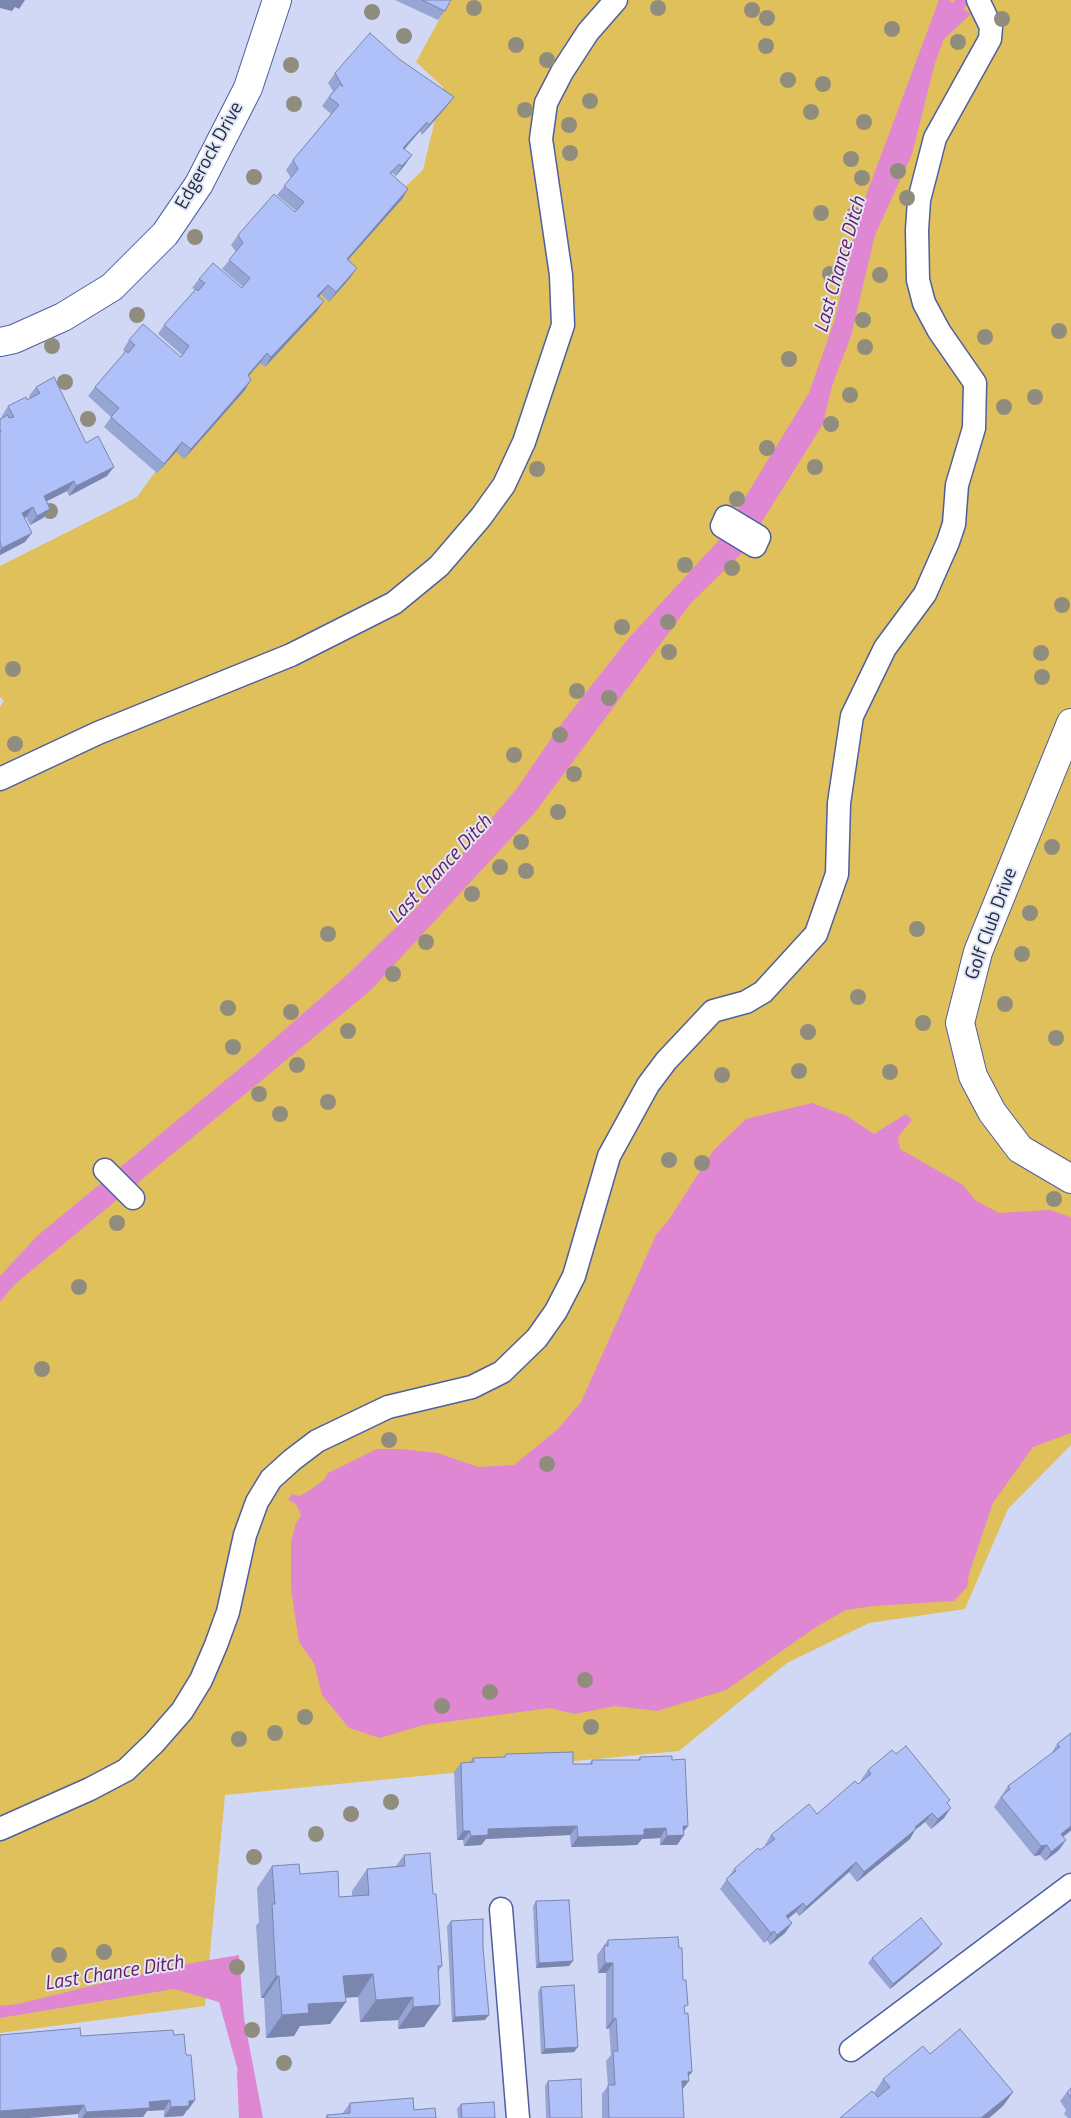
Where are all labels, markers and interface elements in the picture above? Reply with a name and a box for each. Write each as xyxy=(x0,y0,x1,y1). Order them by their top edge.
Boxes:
street label: Edgerock Drive xyxy=(171,98,249,214)
water label: Last Chance Ditch xyxy=(810,194,872,336)
water label: Last Chance Ditch xyxy=(384,811,498,929)
street label: Golf Club Drive xyxy=(961,865,1023,983)
water label: Last Chance Ditch xyxy=(43,1951,185,1997)

